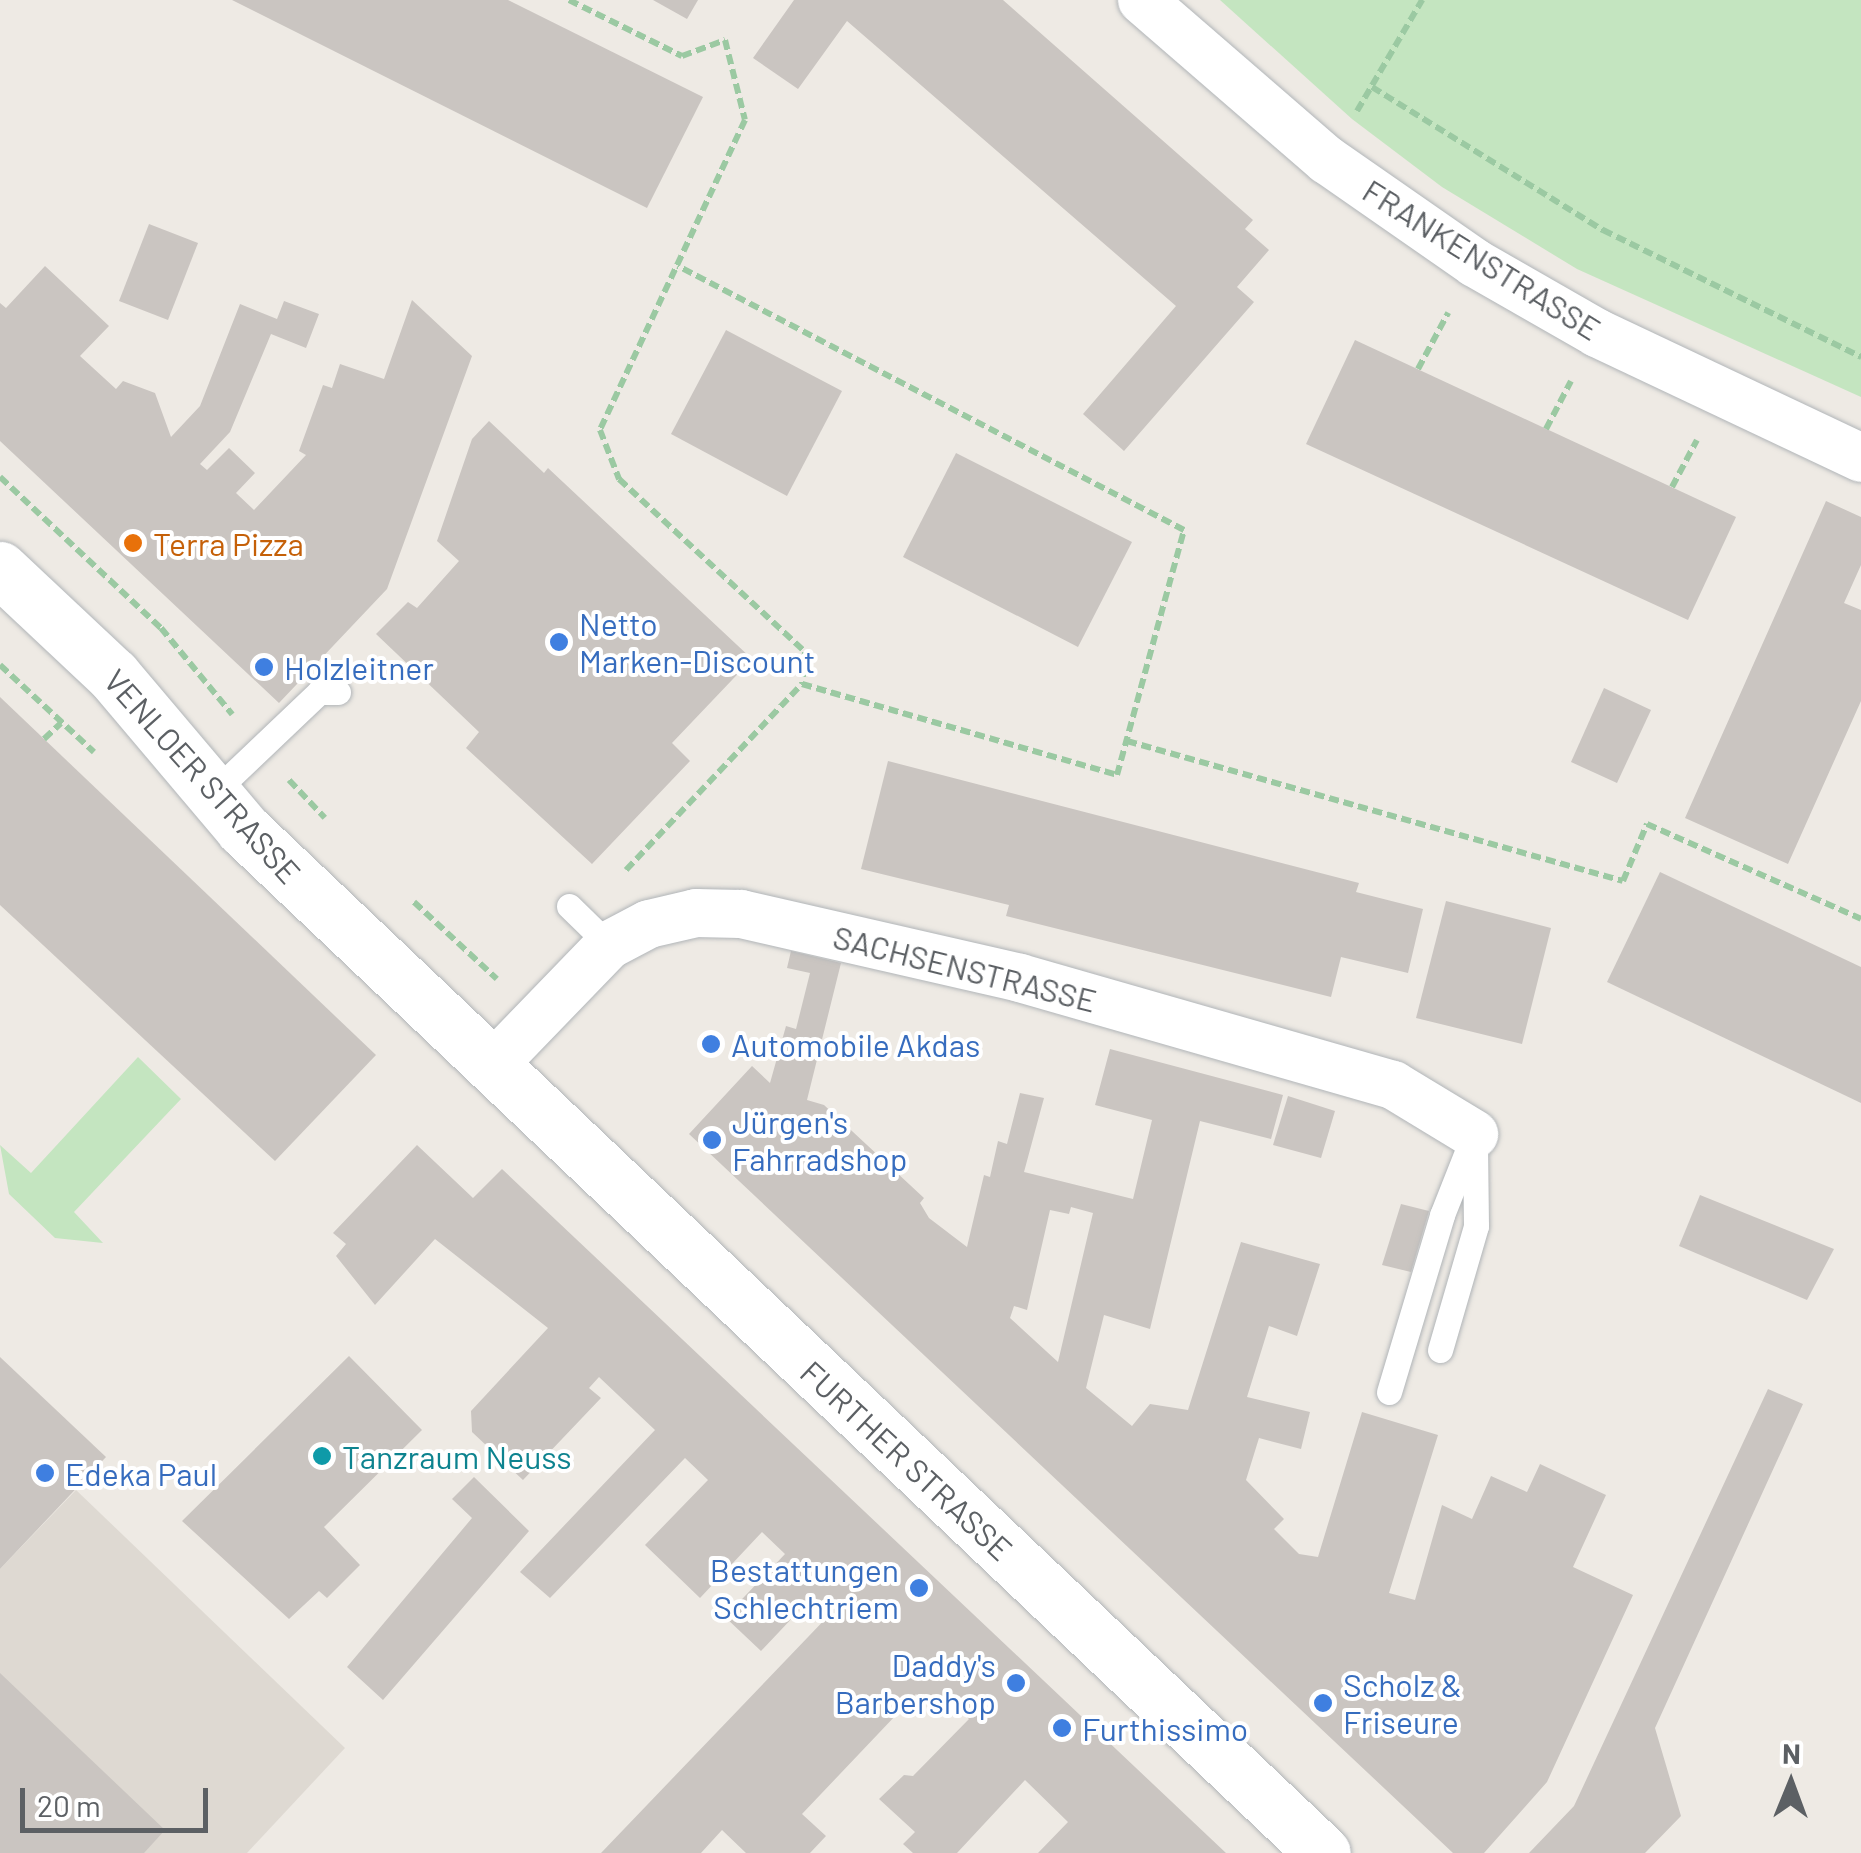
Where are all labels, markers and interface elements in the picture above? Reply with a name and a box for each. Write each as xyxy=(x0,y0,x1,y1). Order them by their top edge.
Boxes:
street label: FRANKENSTRASSE xyxy=(1356,171,1608,347)
place label: Terra Pizza xyxy=(153,524,304,562)
marker: Terra Pizza xyxy=(122,532,144,554)
place label: Netto Marken-Discount xyxy=(579,605,815,680)
marker: Netto Marken-Discount xyxy=(548,631,570,653)
place label: Holzleitner xyxy=(284,648,434,686)
marker: Holzleitner xyxy=(253,656,275,678)
street label: VENLOER STRASSE xyxy=(97,661,309,891)
street label: SACHSENSTRASSE xyxy=(829,917,1101,1019)
place label: Automobile Akdas xyxy=(731,1025,980,1063)
marker: Automobile Akdas xyxy=(700,1033,722,1055)
place label: Jürgen's Fahrradshop xyxy=(732,1103,907,1178)
marker: Jürgen's Fahrradshop xyxy=(701,1129,723,1151)
street label: FURTHER STRASSE xyxy=(793,1352,1021,1568)
place label: Tanzraum Neuss xyxy=(342,1437,572,1475)
marker: Tanzraum Neuss xyxy=(311,1445,333,1467)
place label: Edeka Paul xyxy=(65,1454,217,1492)
marker: Edeka Paul xyxy=(34,1462,56,1484)
place label: Bestattungen Schlechtriem xyxy=(710,1551,899,1626)
marker: Bestattungen Schlechtriem xyxy=(908,1577,930,1599)
place label: Daddy's Barbershop xyxy=(835,1646,996,1721)
place label: Scholz & Friseure xyxy=(1343,1666,1462,1741)
marker: Daddy's Barbershop xyxy=(1005,1672,1027,1694)
marker: Scholz & Friseure xyxy=(1312,1692,1334,1714)
place label: Furthissimo xyxy=(1082,1709,1248,1747)
marker: Furthissimo xyxy=(1051,1717,1073,1739)
north arrow xyxy=(1741,1733,1841,1833)
text: N xyxy=(1782,1736,1801,1770)
scale bar xyxy=(25,1768,212,1830)
text: 20 m xyxy=(37,1787,101,1823)

